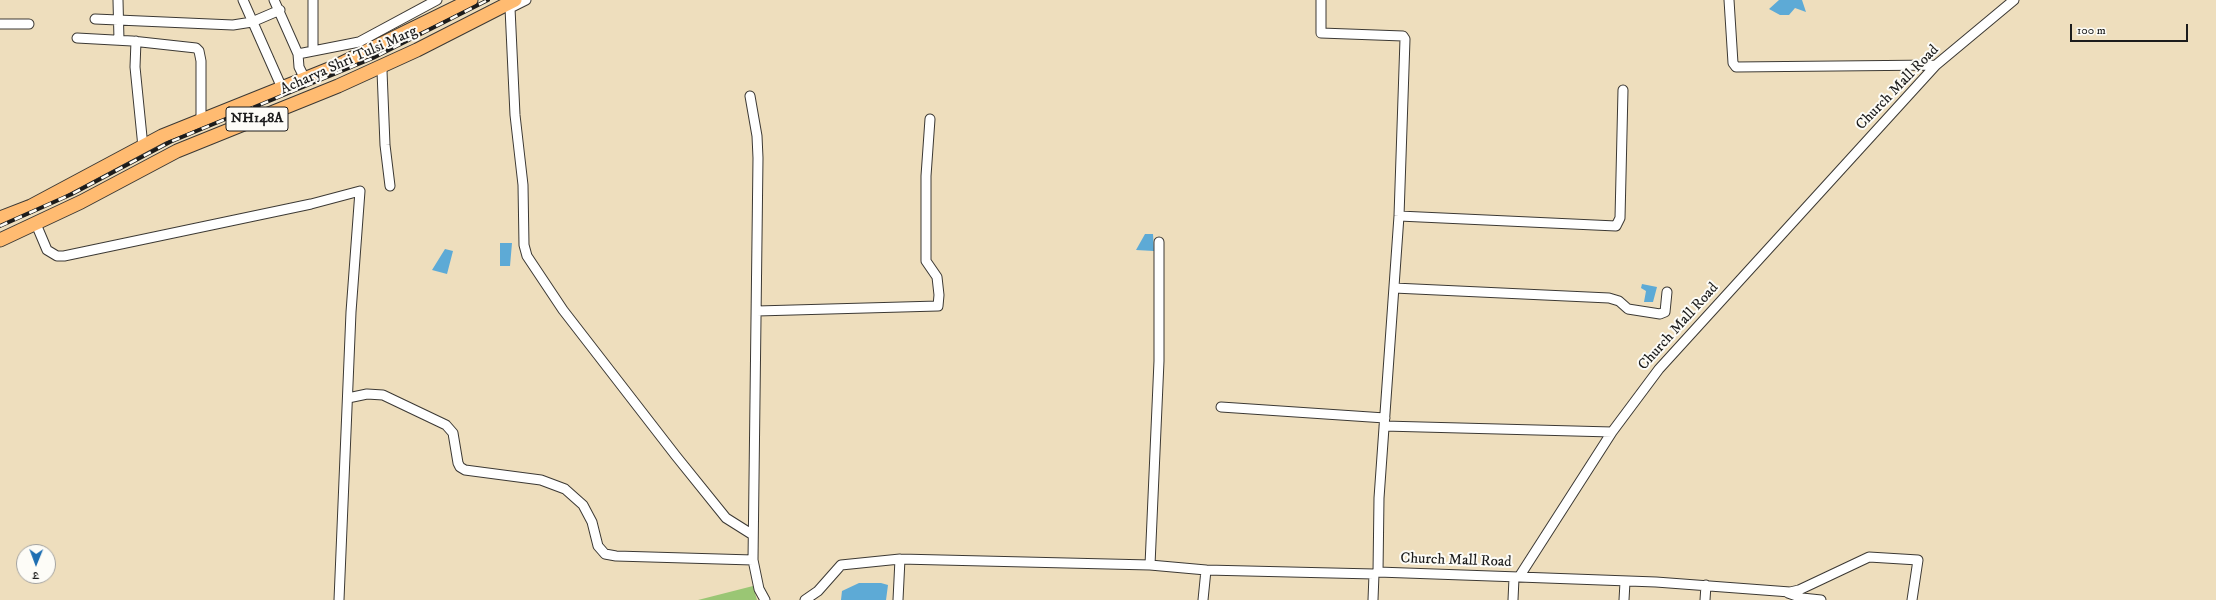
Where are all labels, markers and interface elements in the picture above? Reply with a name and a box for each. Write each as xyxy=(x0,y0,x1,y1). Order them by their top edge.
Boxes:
scale bar xyxy=(2072,16,2190,42)
street label: Acharya Shri Tulsi Marg xyxy=(278,23,420,99)
text: 100 m xyxy=(2077,23,2106,38)
street label: Church Mall Road xyxy=(1853,42,1943,134)
road number: NH148A xyxy=(226,107,288,131)
street label: Church Mall Road xyxy=(1635,280,1723,374)
north arrow xyxy=(16,544,56,584)
street label: Church Mall Road xyxy=(1400,550,1512,572)
text: उ xyxy=(33,568,39,582)

